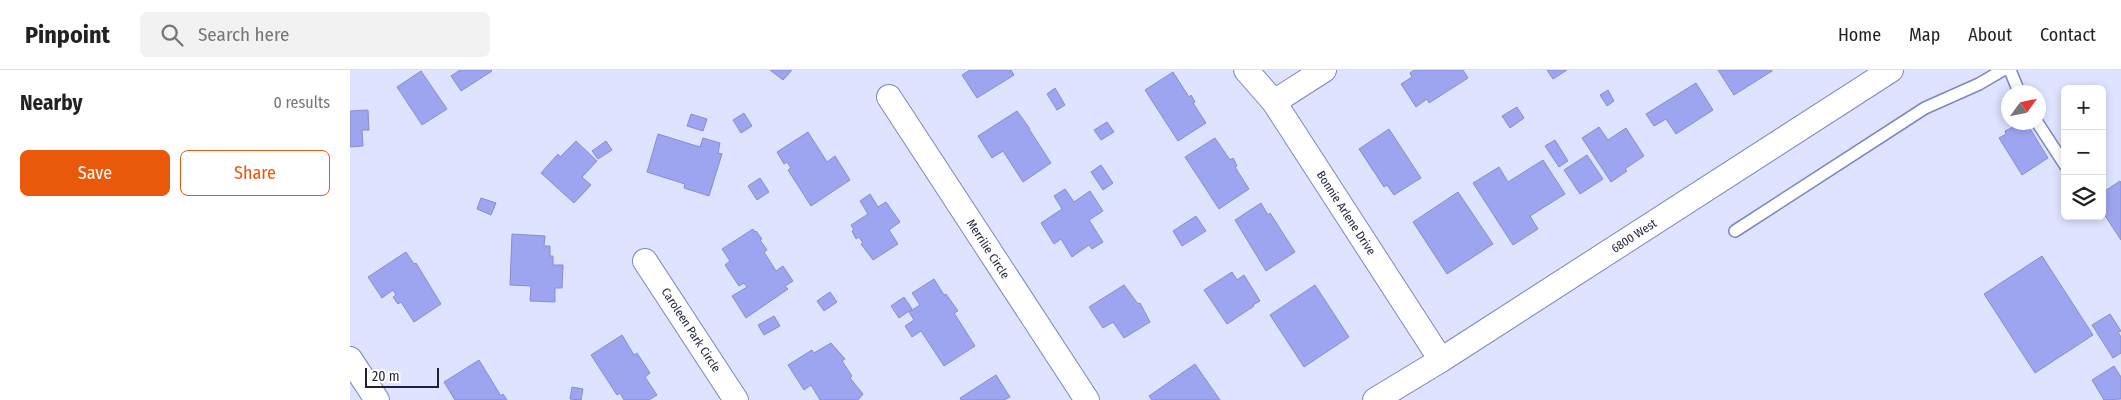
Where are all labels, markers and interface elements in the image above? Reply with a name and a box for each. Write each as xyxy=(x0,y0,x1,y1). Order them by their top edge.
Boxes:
search box xyxy=(140,12,490,57)
text: Pinpoint xyxy=(25,21,110,49)
icon: search xyxy=(158,21,186,49)
text: Search here xyxy=(198,23,289,46)
text: Home xyxy=(1838,24,1881,46)
text: Map xyxy=(1909,24,1940,46)
text: About xyxy=(1968,24,2012,46)
text: Contact xyxy=(2040,24,2096,46)
north arrow xyxy=(2001,85,2046,130)
map controls xyxy=(2061,85,2106,220)
button: + xyxy=(2061,85,2106,130)
text: Nearby xyxy=(20,90,82,116)
text: 0 results xyxy=(273,93,330,112)
button: − xyxy=(2061,130,2106,175)
button: Save xyxy=(20,150,170,196)
button: Share xyxy=(180,150,330,196)
street label: Bonnie Arlene Drive xyxy=(1314,168,1378,258)
button: layers xyxy=(2061,175,2106,220)
street label: 6800 West xyxy=(1609,216,1659,256)
street label: Merrilie Circle xyxy=(964,217,1012,281)
street label: Caroleen Park Circle xyxy=(659,285,723,375)
scale bar xyxy=(365,365,439,388)
text: 20 m xyxy=(372,368,400,385)

